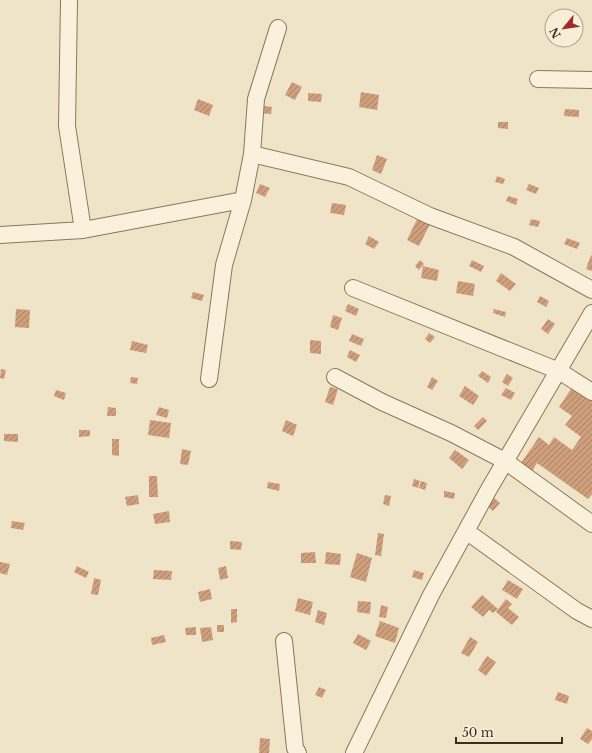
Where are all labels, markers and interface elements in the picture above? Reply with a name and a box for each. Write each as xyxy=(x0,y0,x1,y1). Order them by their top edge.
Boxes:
north arrow xyxy=(544,8,584,48)
text: N xyxy=(546,24,564,41)
scale bar xyxy=(456,719,562,745)
text: 50 m xyxy=(462,725,494,740)

